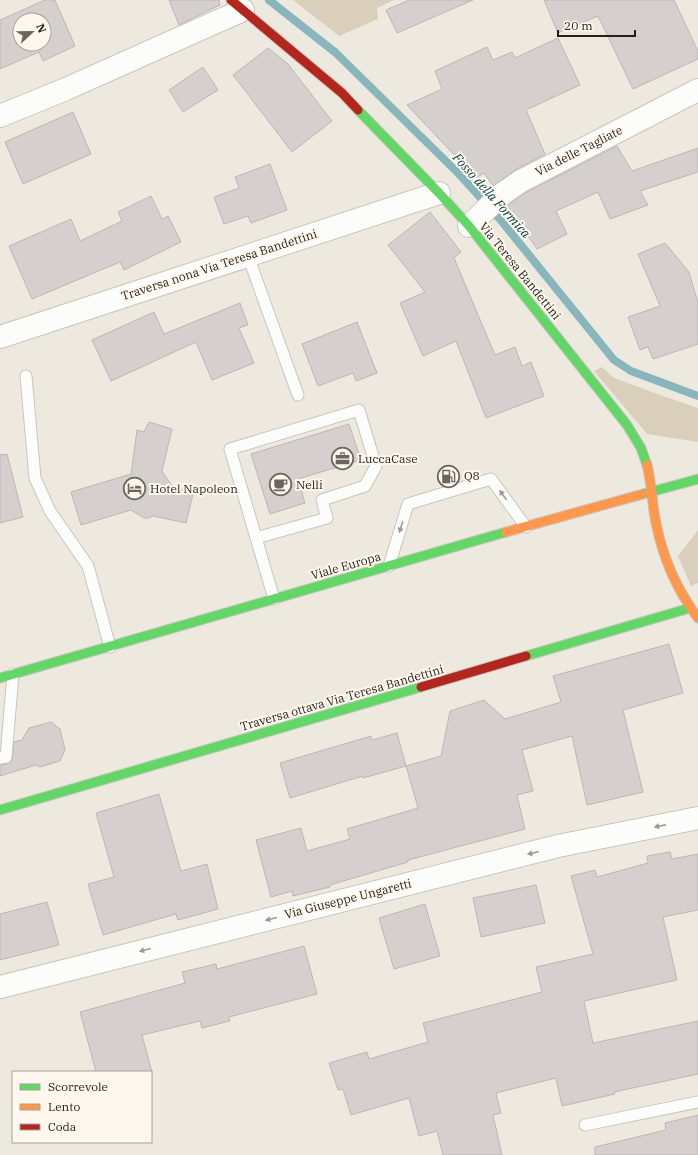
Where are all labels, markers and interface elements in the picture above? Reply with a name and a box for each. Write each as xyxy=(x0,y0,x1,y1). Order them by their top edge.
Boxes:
north arrow xyxy=(12,12,52,52)
scale bar xyxy=(558,12,635,38)
text: 20 m xyxy=(564,18,593,33)
text: N xyxy=(33,22,50,35)
street label: Via delle Tagliate xyxy=(533,122,625,179)
water label: Fosso della Formica xyxy=(448,149,534,241)
street label: Via Teresa Bandettini xyxy=(476,219,564,323)
street label: Traversa nona Via Teresa Bandettini xyxy=(119,226,319,303)
office icon: LuccaCase xyxy=(329,446,355,472)
place label: LuccaCase xyxy=(358,451,418,466)
fuel station icon: Q8 xyxy=(435,463,461,489)
place label: Q8 xyxy=(464,468,480,483)
cafe icon: Nelli xyxy=(267,472,293,498)
hotel icon: Hotel Napoleon xyxy=(122,476,148,502)
place label: Nelli xyxy=(296,477,323,492)
place label: Hotel Napoleon xyxy=(150,481,238,496)
one-way arrow xyxy=(499,490,507,501)
one-way arrow xyxy=(398,521,404,533)
street label: Viale Europa xyxy=(309,548,383,583)
street label: Traversa ottava Via Teresa Bandettini xyxy=(238,661,445,734)
one-way arrow xyxy=(654,823,666,829)
one-way arrow xyxy=(526,850,539,856)
street label: Via Giuseppe Ungaretti xyxy=(283,875,413,922)
one-way arrow xyxy=(265,916,277,922)
one-way arrow xyxy=(139,948,151,954)
legend xyxy=(12,1071,152,1143)
text: Scorrevole xyxy=(48,1079,108,1094)
text: Lento xyxy=(48,1099,80,1114)
text: Coda xyxy=(48,1119,77,1134)

